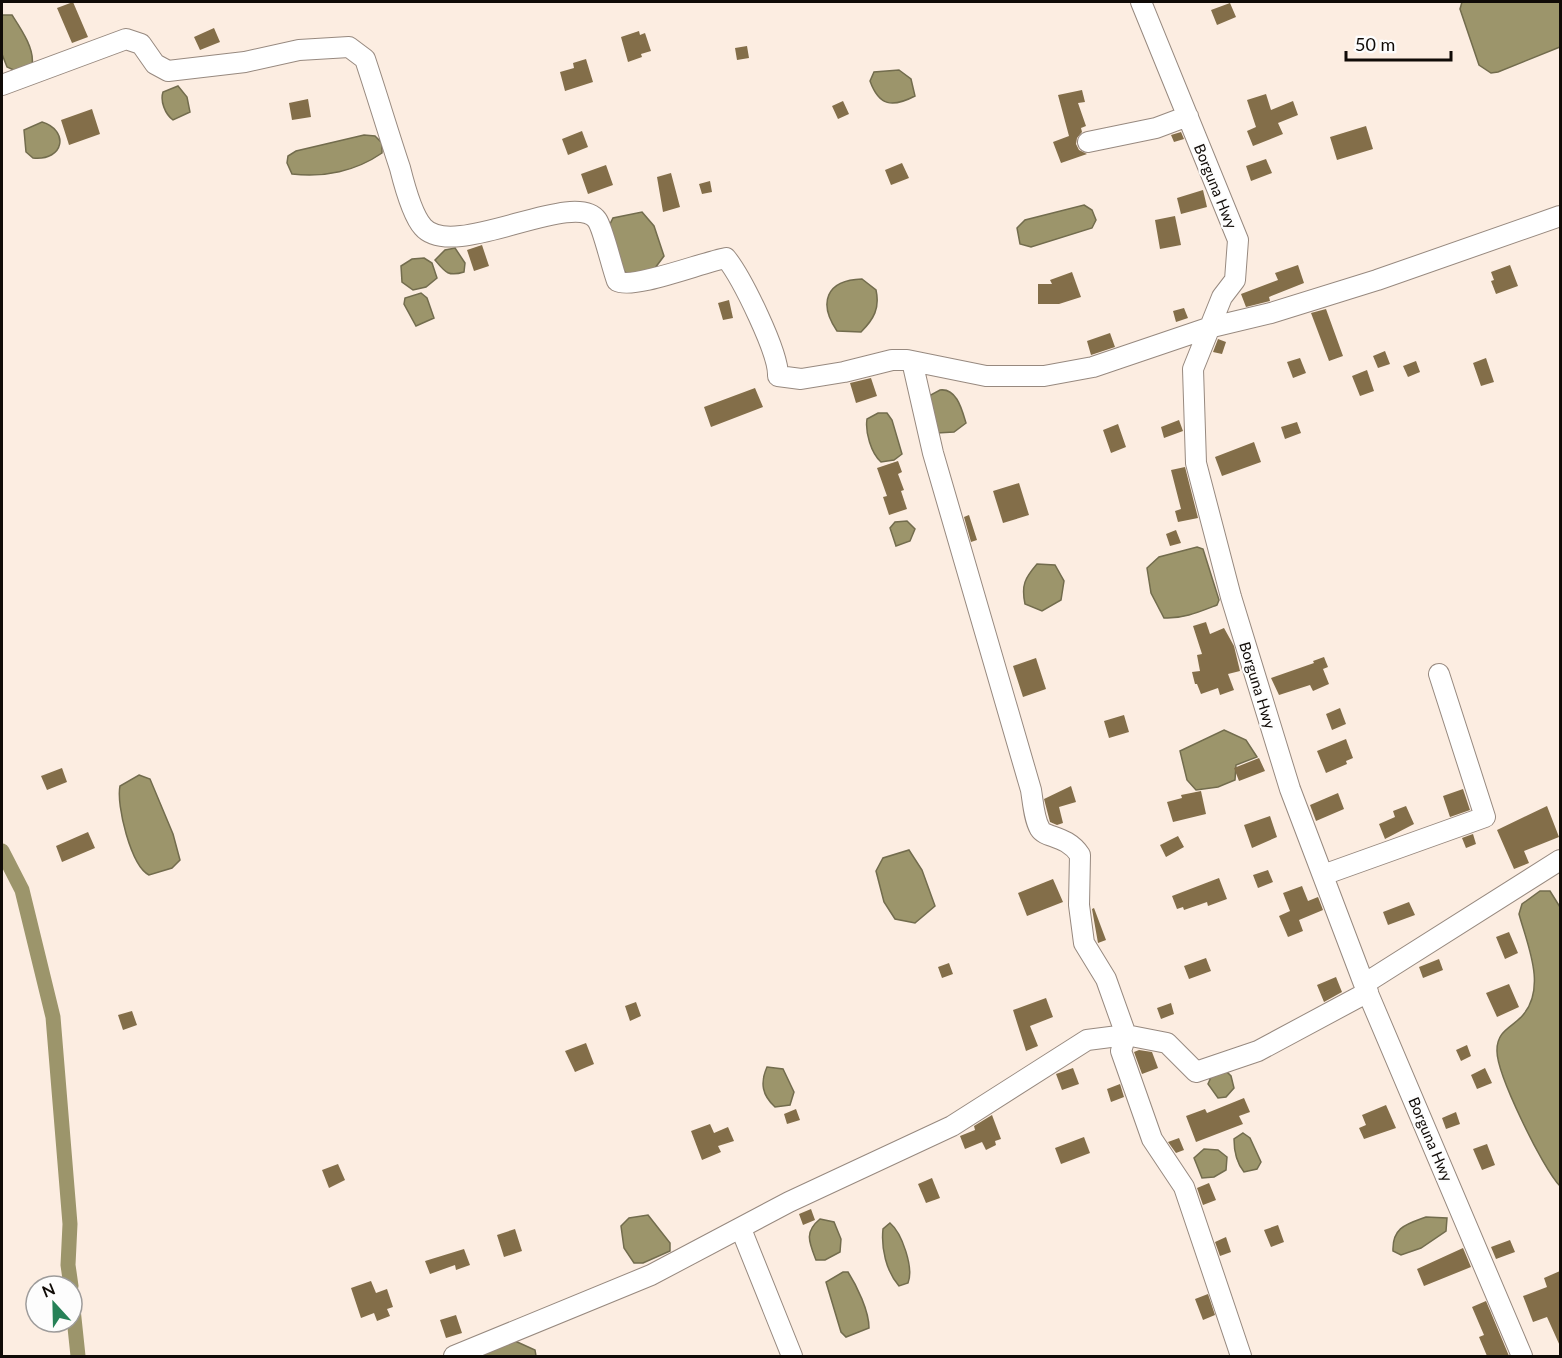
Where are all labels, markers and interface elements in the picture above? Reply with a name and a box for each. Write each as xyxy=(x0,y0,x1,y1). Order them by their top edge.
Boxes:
scale bar xyxy=(1346,24,1451,62)
text: 50 m xyxy=(1355,33,1395,55)
street label: Borguna Hwy xyxy=(1191,141,1241,231)
street label: Borguna Hwy xyxy=(1236,639,1280,731)
street label: Borguna Hwy xyxy=(1405,1094,1457,1184)
north arrow xyxy=(24,1274,84,1334)
text: N xyxy=(39,1279,57,1301)

